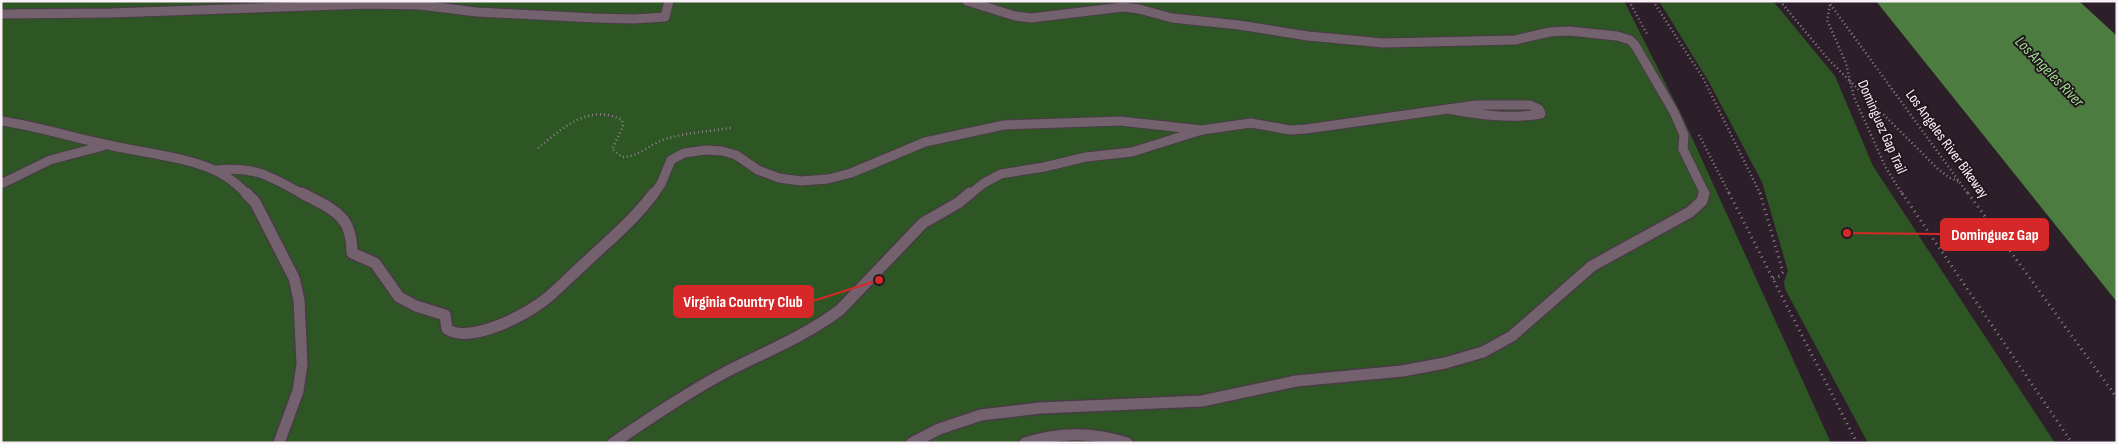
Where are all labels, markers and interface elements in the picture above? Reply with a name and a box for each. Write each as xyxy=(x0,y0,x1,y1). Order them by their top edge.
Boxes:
water label: Los Angeles River xyxy=(2011,33,2088,112)
street label: Dominguez Gap Trail xyxy=(1853,77,1911,177)
street label: Los Angeles River Bikeway xyxy=(1901,86,1993,202)
callout: Dominguez Gap xyxy=(1941,219,2048,250)
text: Dominguez Gap xyxy=(1951,226,2039,245)
callout: Virginia Country Club xyxy=(674,286,813,317)
text: Virginia Country Club xyxy=(683,293,803,312)

